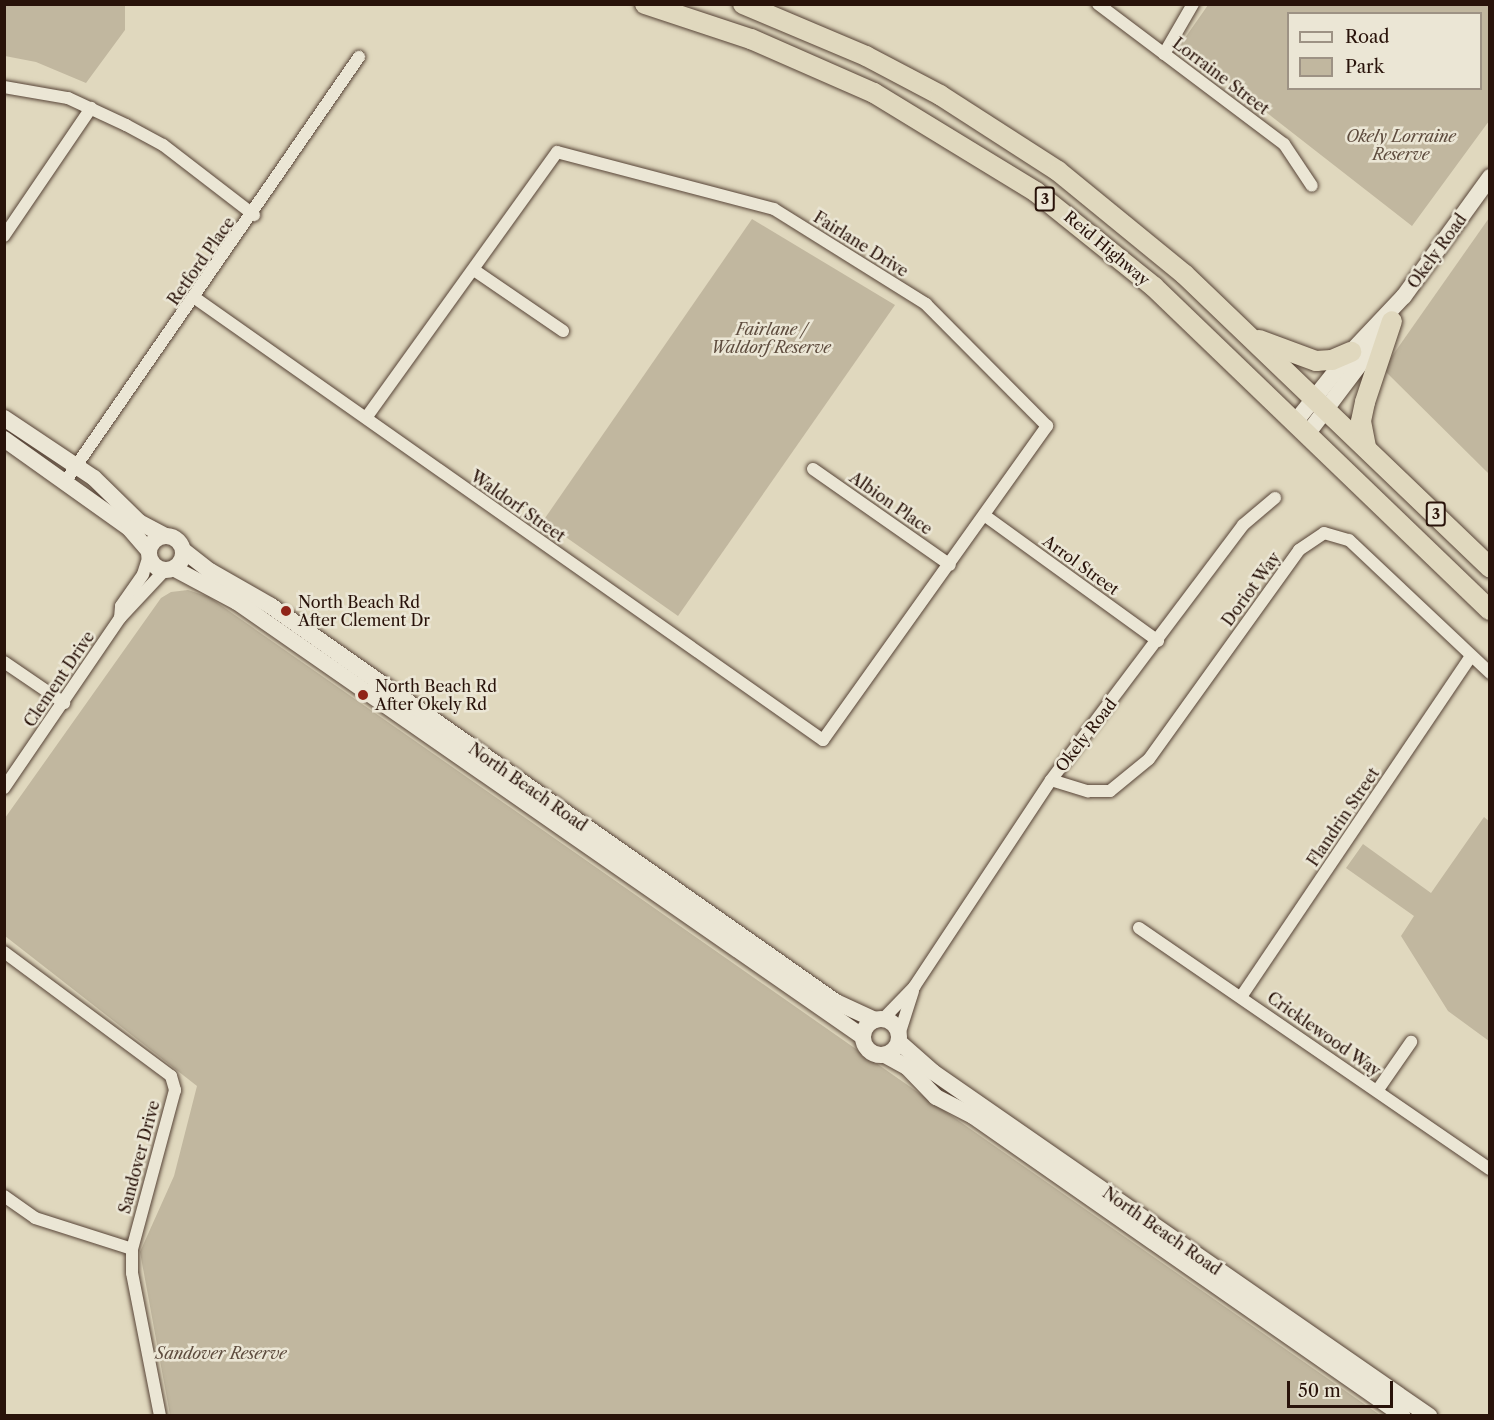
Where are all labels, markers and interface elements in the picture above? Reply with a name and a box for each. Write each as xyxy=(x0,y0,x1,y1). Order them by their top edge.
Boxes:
legend xyxy=(1287,12,1482,90)
text: Road xyxy=(1345,26,1390,48)
street label: Lorraine Street xyxy=(1169,34,1273,118)
text: Park xyxy=(1345,56,1384,78)
park label: Okely Lorraine Reserve xyxy=(1346,126,1456,164)
road number: 3 xyxy=(1034,187,1056,211)
street label: Fairlane Drive xyxy=(810,207,912,281)
street label: Reid Highway xyxy=(1060,207,1154,289)
street label: Okely Road xyxy=(1403,210,1471,292)
street label: Retford Place xyxy=(164,213,238,309)
park label: Fairlane / Waldorf Reserve xyxy=(711,319,831,357)
street label: Waldorf Street xyxy=(467,466,569,546)
street label: Albion Place xyxy=(846,468,936,538)
road number: 3 xyxy=(1426,502,1446,526)
street label: Arrol Street xyxy=(1039,531,1123,599)
street label: Doriot Way xyxy=(1218,548,1284,630)
place label: North Beach Rd After Clement Dr xyxy=(298,592,430,630)
marker: North Beach Rd After Clement Dr xyxy=(279,604,293,618)
street label: Clement Drive xyxy=(20,627,98,731)
place label: North Beach Rd After Okely Rd xyxy=(375,676,497,714)
marker: North Beach Rd After Okely Rd xyxy=(356,688,370,702)
street label: Okely Road xyxy=(1051,694,1121,776)
street label: North Beach Road xyxy=(465,739,591,835)
street label: Flandrin Street xyxy=(1303,764,1383,870)
street label: Cricklewood Way xyxy=(1263,988,1385,1080)
street label: Sandover Drive xyxy=(115,1098,163,1216)
street label: North Beach Road xyxy=(1099,1183,1225,1279)
park label: Sandover Reserve xyxy=(155,1343,287,1363)
scale bar xyxy=(1290,1369,1396,1407)
text: 50 m xyxy=(1298,1380,1341,1402)

